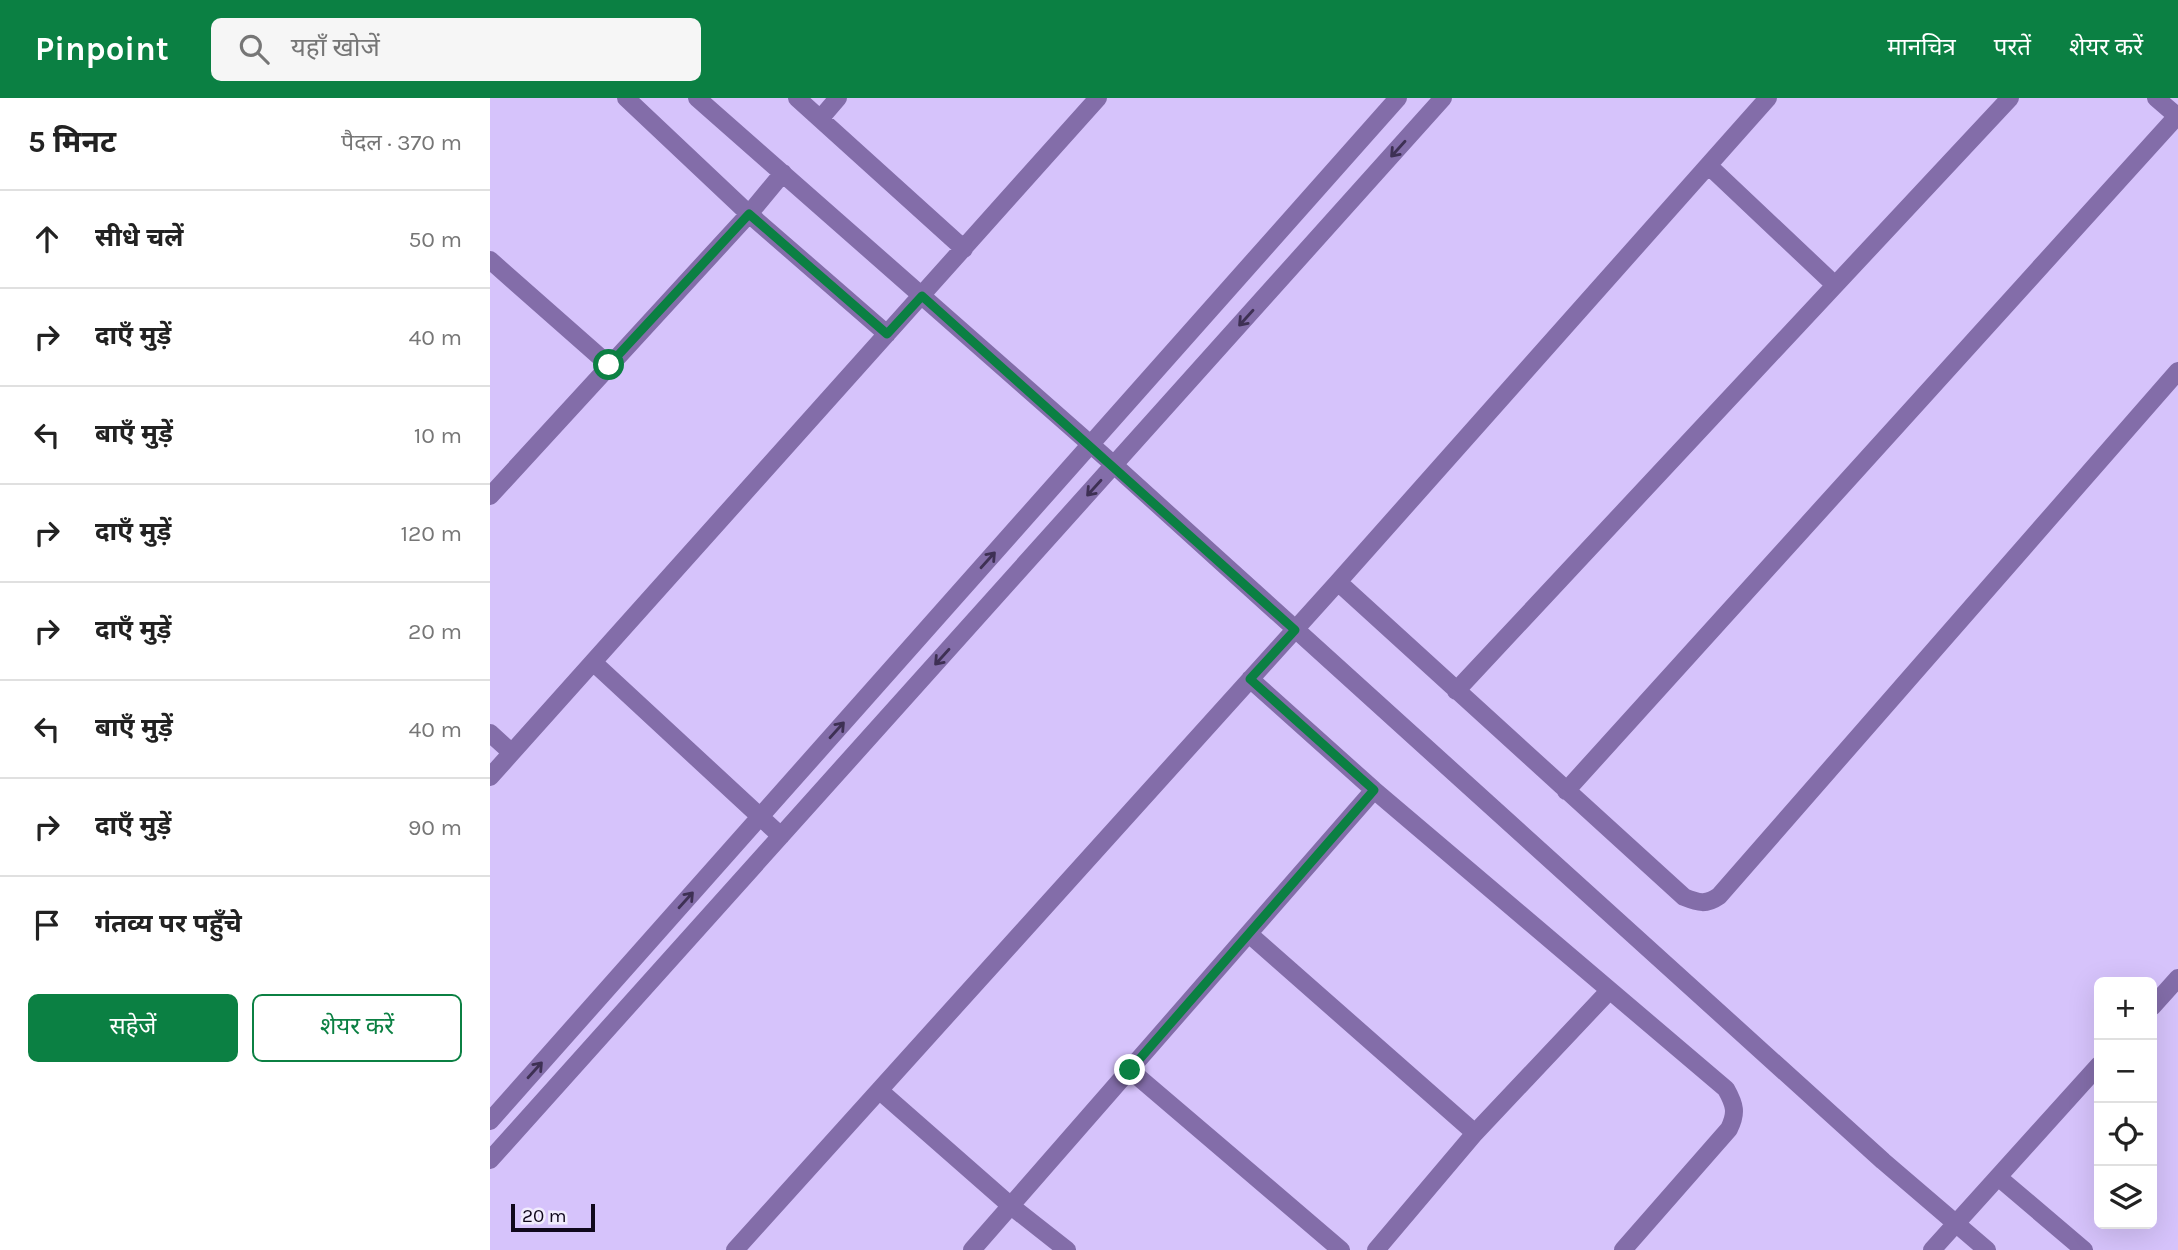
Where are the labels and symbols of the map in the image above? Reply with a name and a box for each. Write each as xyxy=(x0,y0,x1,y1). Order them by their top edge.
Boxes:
one-way arrow xyxy=(1389,140,1406,157)
one-way arrow xyxy=(1238,309,1254,327)
route start xyxy=(593,349,624,380)
one-way arrow xyxy=(1086,478,1102,496)
one-way arrow xyxy=(980,551,996,569)
one-way arrow xyxy=(934,648,950,666)
one-way arrow xyxy=(829,722,846,739)
one-way arrow xyxy=(678,892,695,909)
route end xyxy=(1114,1054,1145,1085)
one-way arrow xyxy=(527,1061,543,1079)
scale bar xyxy=(511,1201,595,1233)

